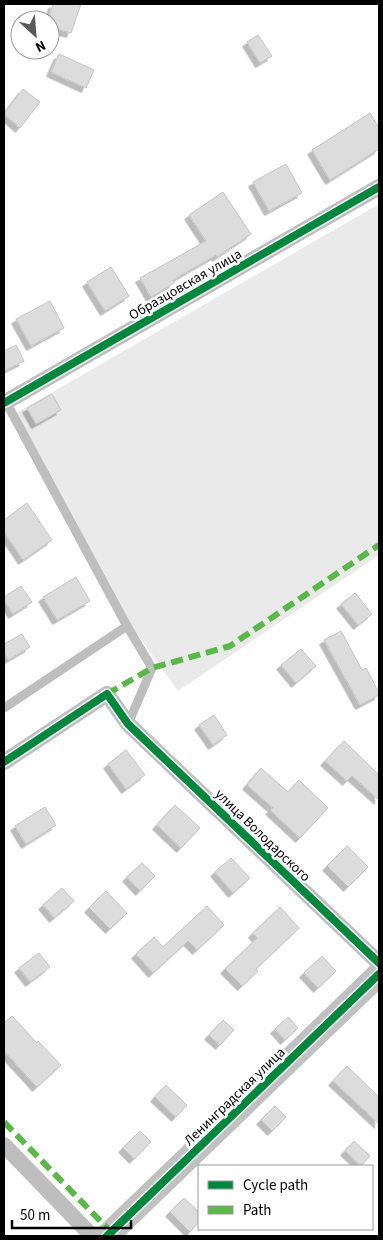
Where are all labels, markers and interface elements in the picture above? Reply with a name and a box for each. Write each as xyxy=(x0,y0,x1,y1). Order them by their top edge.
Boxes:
north arrow xyxy=(10,10,60,60)
text: N xyxy=(32,35,49,57)
street label: Образцовская улица xyxy=(125,244,246,325)
street label: улица Володарского xyxy=(210,785,315,887)
street label: Ленинградская улица xyxy=(179,1043,290,1151)
legend xyxy=(198,1165,373,1230)
text: Cycle path xyxy=(243,1175,308,1196)
scale bar xyxy=(12,1198,131,1230)
text: Path xyxy=(243,1200,271,1221)
text: 50 m xyxy=(20,1205,50,1226)

